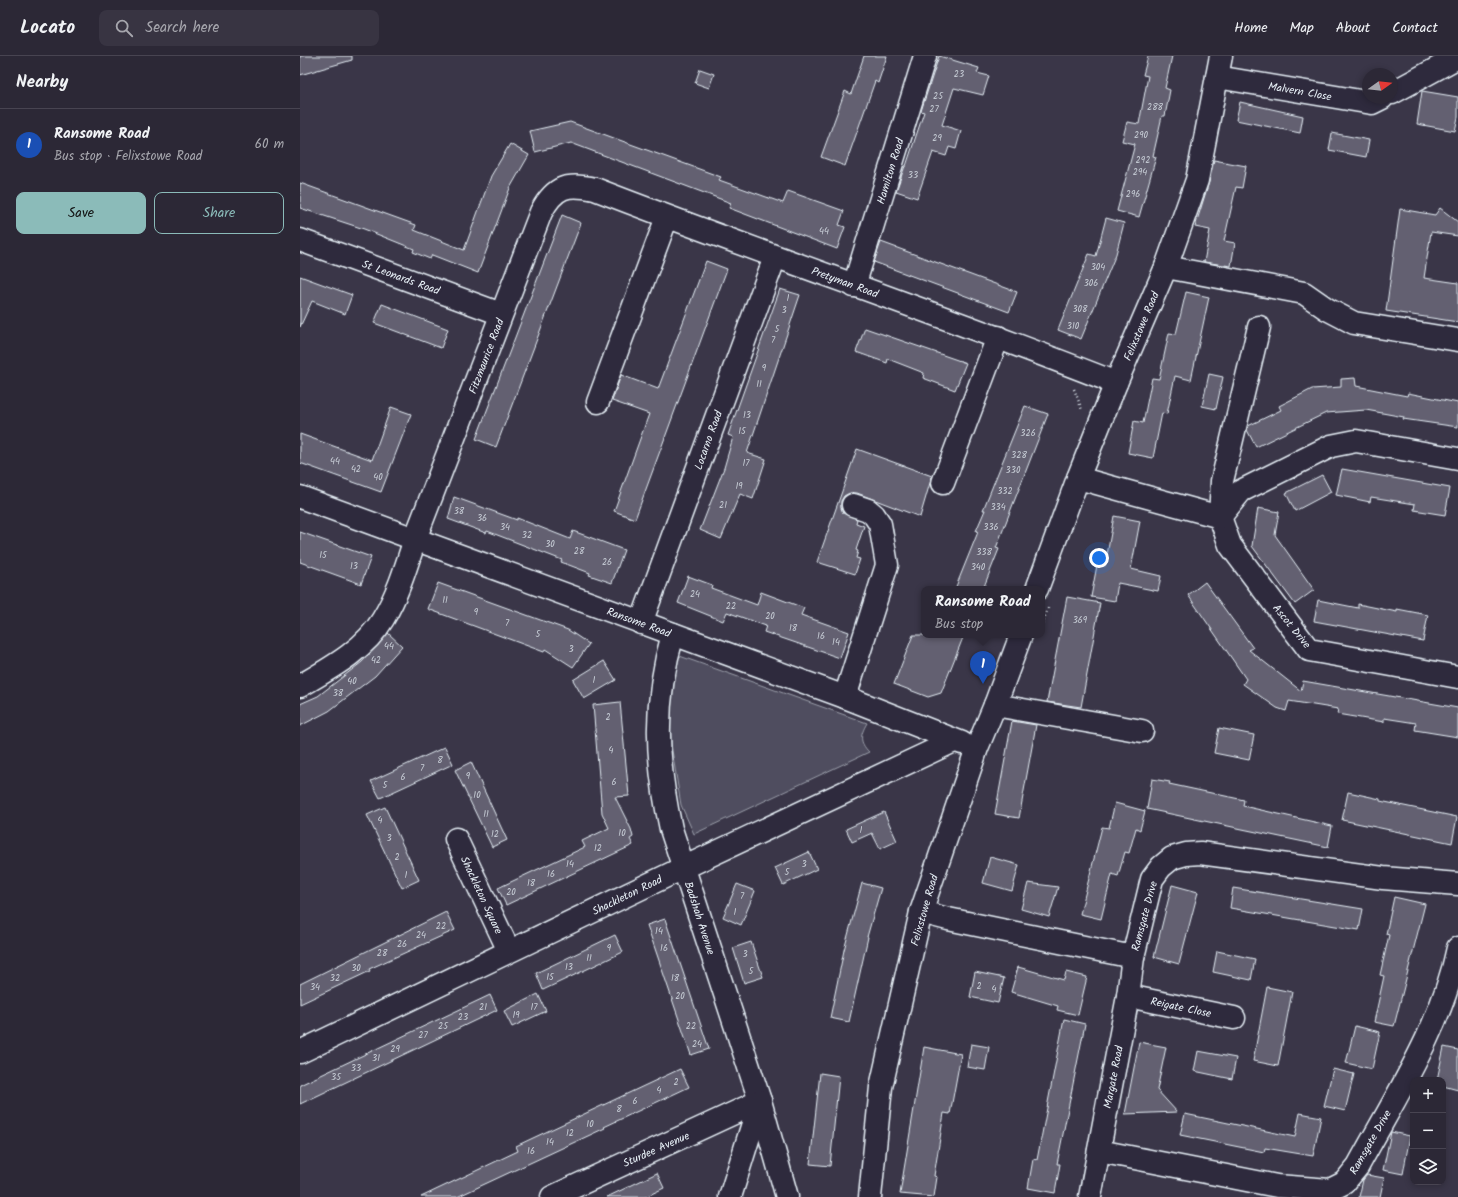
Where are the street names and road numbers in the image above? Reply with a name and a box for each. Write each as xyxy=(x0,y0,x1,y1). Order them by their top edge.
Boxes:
street label: Malvern Close xyxy=(1267,78,1333,106)
street label: Hamilton Road xyxy=(872,136,910,207)
street label: St Leonards Road xyxy=(359,255,443,301)
street label: Pretyman Road xyxy=(809,262,881,304)
street label: Felixstowe Road xyxy=(1119,289,1165,364)
street label: Fitzmaurice Road xyxy=(464,316,510,397)
street label: Locarno Road xyxy=(690,408,728,473)
street label: Ascot Drive xyxy=(1268,600,1315,653)
street label: Ransome Road xyxy=(604,603,674,643)
street label: Shackleton Square xyxy=(455,853,507,937)
street label: Shackleton Road xyxy=(589,871,666,921)
street label: Felixstowe Road xyxy=(906,872,944,948)
street label: Badshah Avenue xyxy=(679,879,719,957)
street label: Ramsgate Drive xyxy=(1127,879,1163,953)
street label: Reigate Close xyxy=(1149,993,1213,1023)
street label: Margate Road xyxy=(1099,1044,1129,1110)
street label: Ramsgate Drive xyxy=(1345,1107,1397,1178)
street label: Sturdee Avenue xyxy=(620,1127,693,1173)

